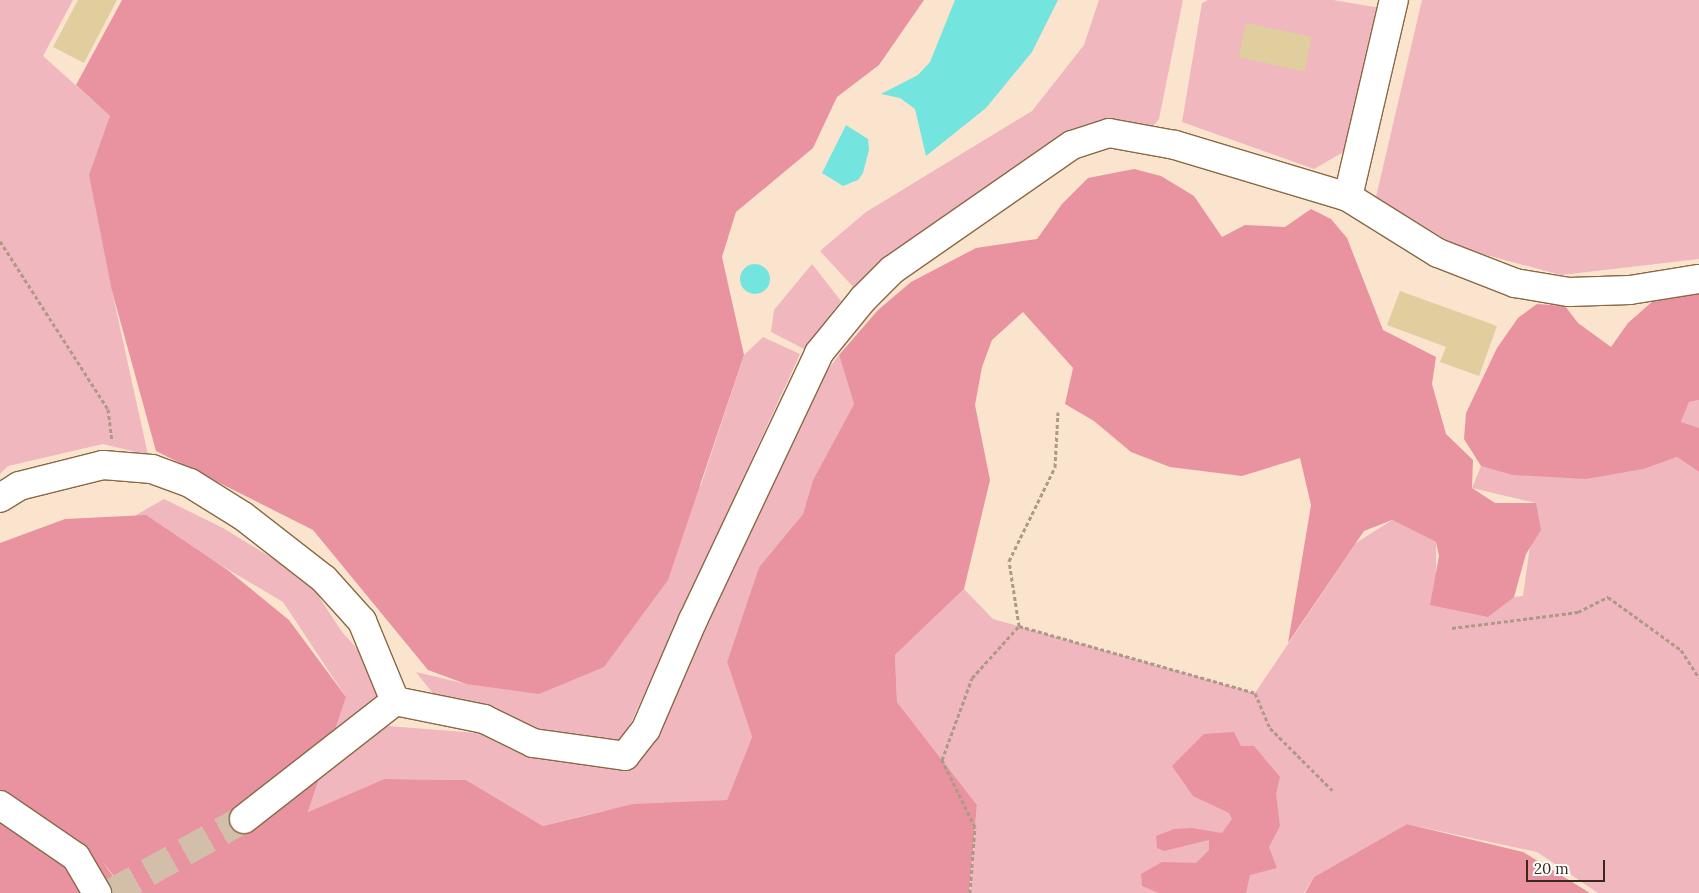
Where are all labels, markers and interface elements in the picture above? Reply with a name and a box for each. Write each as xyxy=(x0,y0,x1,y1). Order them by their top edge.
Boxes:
scale bar xyxy=(1529,850,1608,882)
text: 20 m xyxy=(1534,859,1569,878)

